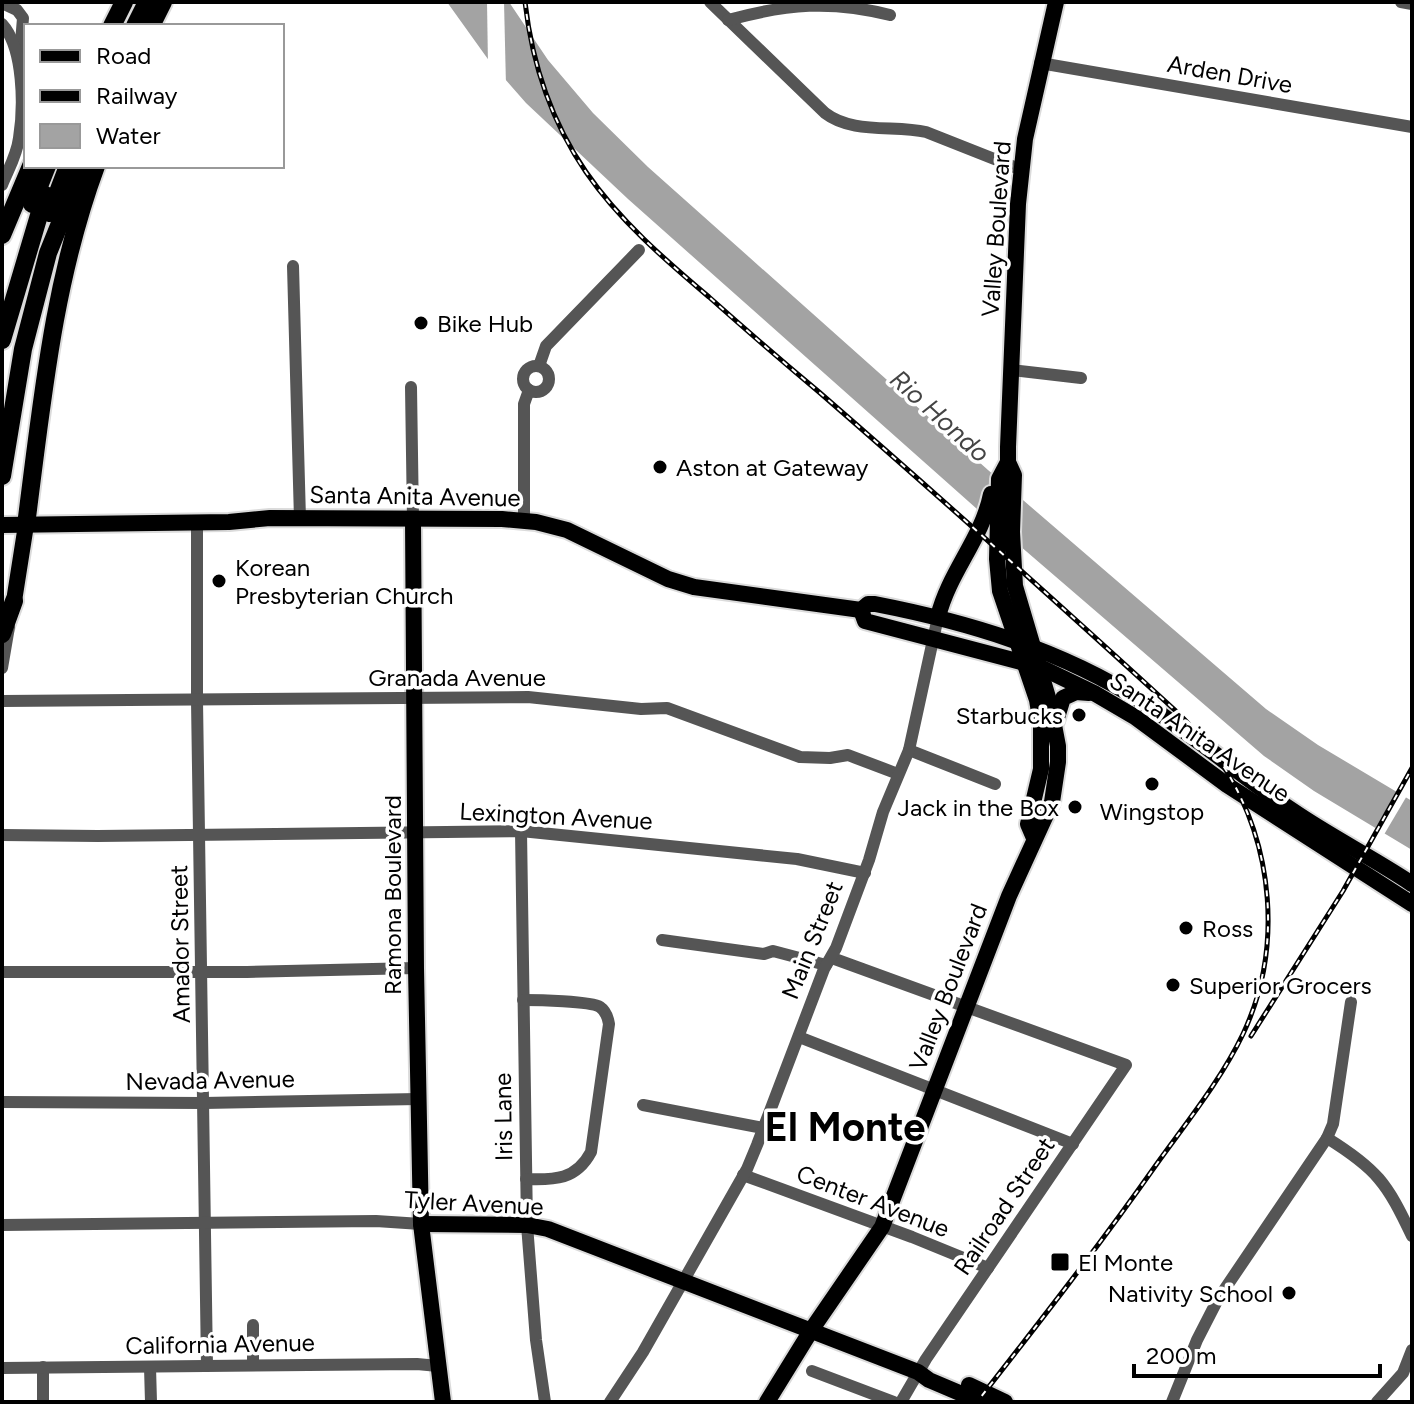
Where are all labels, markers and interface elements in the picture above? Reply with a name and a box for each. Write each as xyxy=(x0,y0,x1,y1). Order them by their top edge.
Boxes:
legend xyxy=(24,24,284,168)
text: Road xyxy=(96,41,151,70)
street label: Arden Drive xyxy=(1165,49,1295,99)
text: Railway xyxy=(96,81,178,110)
text: Water xyxy=(96,121,161,150)
street label: Valley Boulevard xyxy=(975,140,1017,318)
place label: Bike Hub xyxy=(437,309,533,338)
marker: Bike Hub xyxy=(412,314,430,332)
water label: Rio Hondo xyxy=(883,363,997,469)
place label: Aston at Gateway xyxy=(676,453,869,482)
marker: Aston at Gateway xyxy=(651,458,669,476)
street label: Santa Anita Avenue xyxy=(309,480,521,512)
place label: Korean Presbyterian Church xyxy=(235,553,454,610)
marker: Korean Presbyterian Church xyxy=(210,572,228,590)
street label: Granada Avenue xyxy=(368,663,546,692)
street label: Santa Anita Avenue xyxy=(1104,666,1296,808)
place label: Starbucks xyxy=(956,701,1063,730)
marker: Starbucks xyxy=(1070,706,1088,724)
marker: Wingstop xyxy=(1143,775,1161,793)
place label: Jack in the Box xyxy=(898,793,1060,822)
street label: Ramona Boulevard xyxy=(378,795,407,995)
street label: Lexington Avenue xyxy=(459,796,653,836)
place label: Wingstop xyxy=(1100,797,1204,826)
marker: Jack in the Box xyxy=(1066,798,1084,816)
street label: Amador Street xyxy=(164,865,196,1023)
street label: Main Street xyxy=(775,877,849,1003)
street label: Valley Boulevard xyxy=(903,899,993,1075)
place label: Ross xyxy=(1202,914,1253,943)
marker: Ross xyxy=(1177,919,1195,937)
place label: Superior Grocers xyxy=(1189,971,1372,1000)
marker: Superior Grocers xyxy=(1164,976,1182,994)
street label: Nevada Avenue xyxy=(125,1064,295,1096)
street label: Iris Lane xyxy=(488,1072,518,1162)
district label: El Monte xyxy=(764,1103,926,1151)
street label: Railroad Street xyxy=(947,1132,1061,1280)
street label: Center Avenue xyxy=(793,1159,953,1243)
street label: Tyler Avenue xyxy=(404,1185,544,1221)
place label: El Monte xyxy=(1078,1248,1173,1277)
marker: El Monte xyxy=(1049,1251,1071,1273)
place label: Nativity School xyxy=(1108,1279,1273,1308)
marker: Nativity School xyxy=(1280,1284,1298,1302)
street label: California Avenue xyxy=(125,1328,315,1360)
scale bar xyxy=(1134,1328,1380,1378)
text: 200 m xyxy=(1146,1341,1217,1370)

